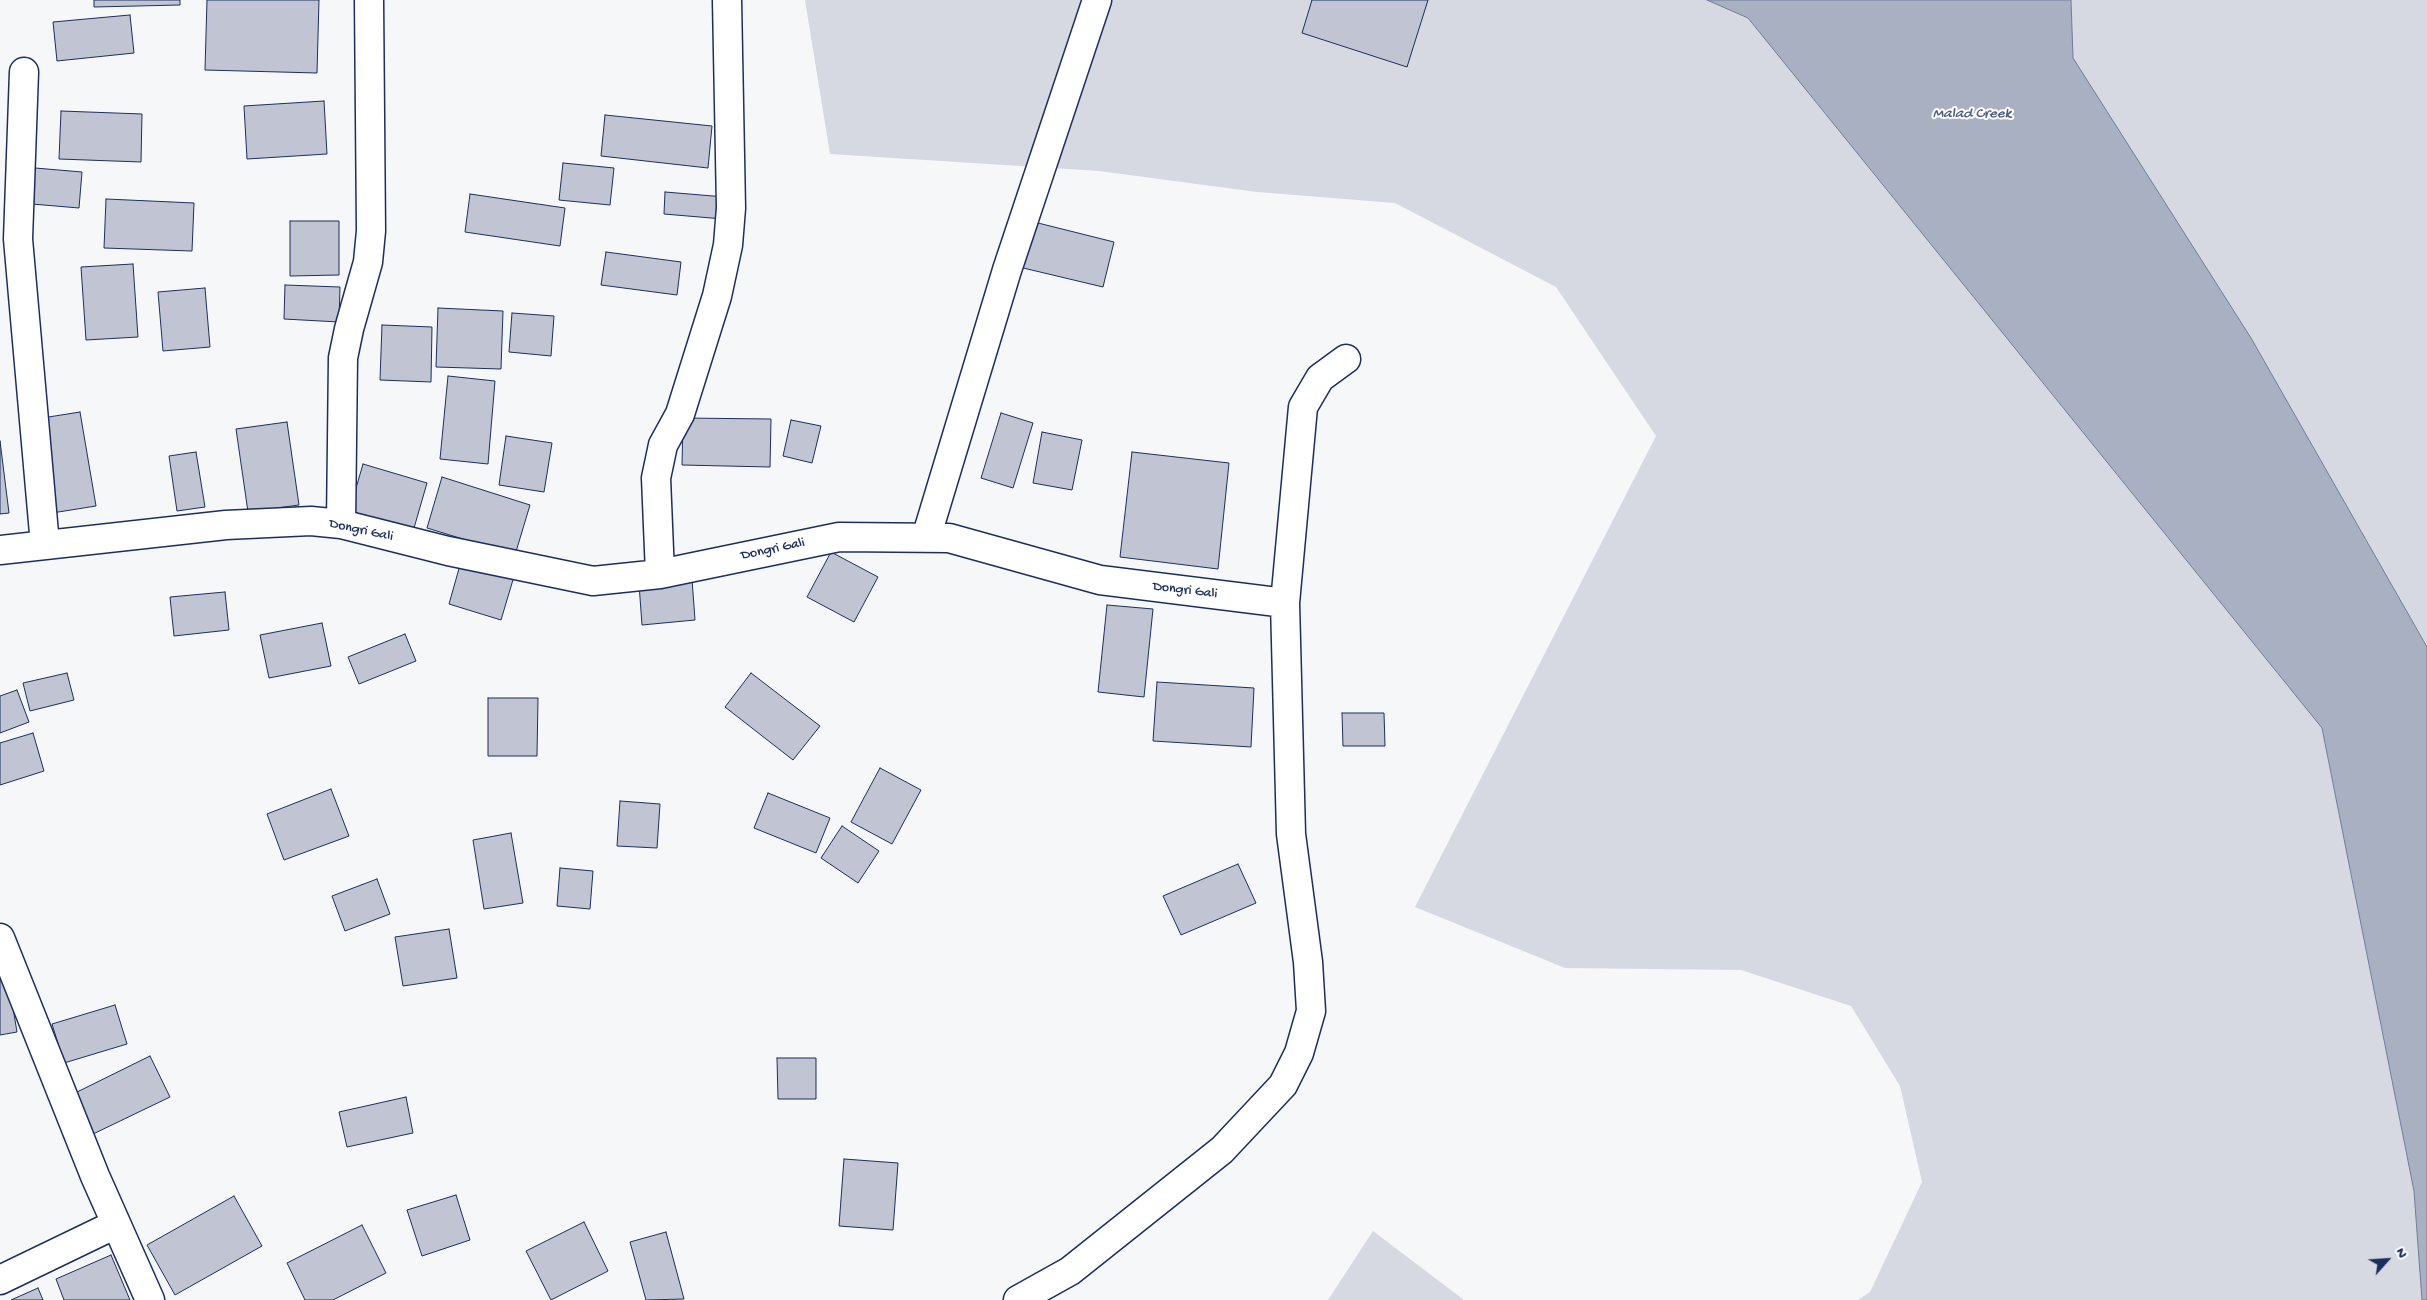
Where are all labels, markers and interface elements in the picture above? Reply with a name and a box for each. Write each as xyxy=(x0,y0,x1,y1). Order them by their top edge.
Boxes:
water label: Malad Creek xyxy=(1933,106,2011,124)
street label: Dongri Gali xyxy=(327,516,395,546)
street label: Dongri Gali xyxy=(739,535,807,565)
street label: Dongri Gali xyxy=(1152,579,1218,603)
north arrow xyxy=(2362,1235,2412,1285)
text: N xyxy=(2391,1245,2411,1261)

